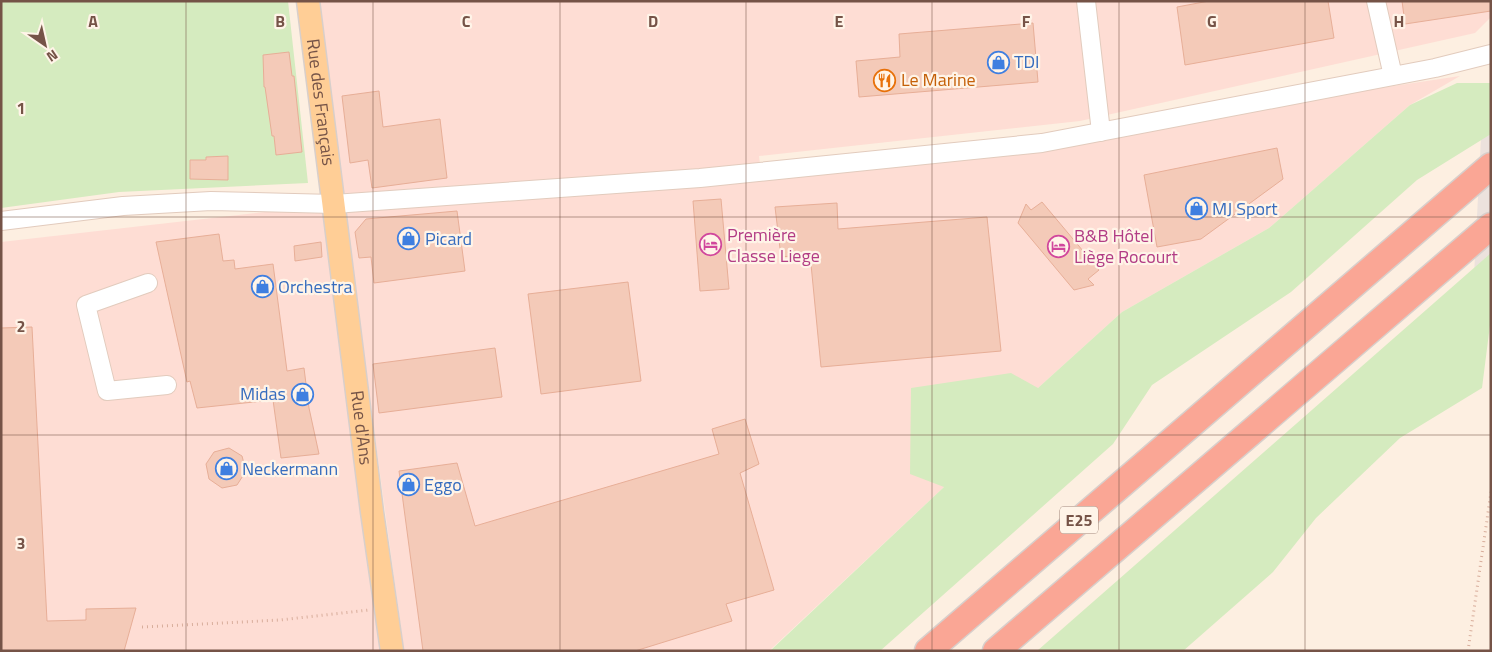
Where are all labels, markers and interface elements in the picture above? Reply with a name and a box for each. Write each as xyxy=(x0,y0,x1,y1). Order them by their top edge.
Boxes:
text: A xyxy=(88,9,98,33)
text: B xyxy=(275,9,285,33)
text: C xyxy=(462,9,471,33)
text: D xyxy=(648,9,658,33)
text: E xyxy=(835,9,844,33)
text: F xyxy=(1022,9,1031,33)
text: G xyxy=(1207,9,1217,33)
text: H xyxy=(1394,9,1404,33)
north arrow xyxy=(20,20,70,70)
street label: Rue des Français xyxy=(300,37,343,167)
text: N xyxy=(43,45,62,68)
place label: TDI xyxy=(1014,48,1040,75)
shop icon: TDI xyxy=(986,50,1010,74)
place label: Le Marine xyxy=(901,66,976,93)
restaurant icon: Le Marine xyxy=(873,68,897,92)
text: 1 xyxy=(17,96,25,120)
place label: MJ Sport xyxy=(1212,195,1278,222)
shop icon: MJ Sport xyxy=(1184,197,1208,221)
place label: Première Classe Liege xyxy=(727,221,820,269)
place label: B&B Hôtel Liège Rocourt xyxy=(1074,222,1178,270)
place label: Picard xyxy=(425,225,472,252)
shop icon: Picard xyxy=(397,227,421,251)
hotel icon: Première Classe Liege xyxy=(699,233,723,257)
hotel icon: B&B Hôtel Liège Rocourt xyxy=(1046,234,1070,258)
place label: Orchestra xyxy=(278,273,352,300)
shop icon: Orchestra xyxy=(250,275,274,299)
text: 2 xyxy=(17,314,25,338)
place label: Midas xyxy=(240,380,286,407)
shop icon: Midas xyxy=(290,382,314,406)
street label: Rue d'Ans xyxy=(344,389,380,466)
place label: Neckermann xyxy=(242,455,338,482)
shop icon: Neckermann xyxy=(214,457,238,481)
place label: Eggo xyxy=(424,471,462,498)
shop icon: Eggo xyxy=(396,473,420,497)
road number: E25 xyxy=(1060,506,1098,534)
text: 3 xyxy=(17,531,25,555)

